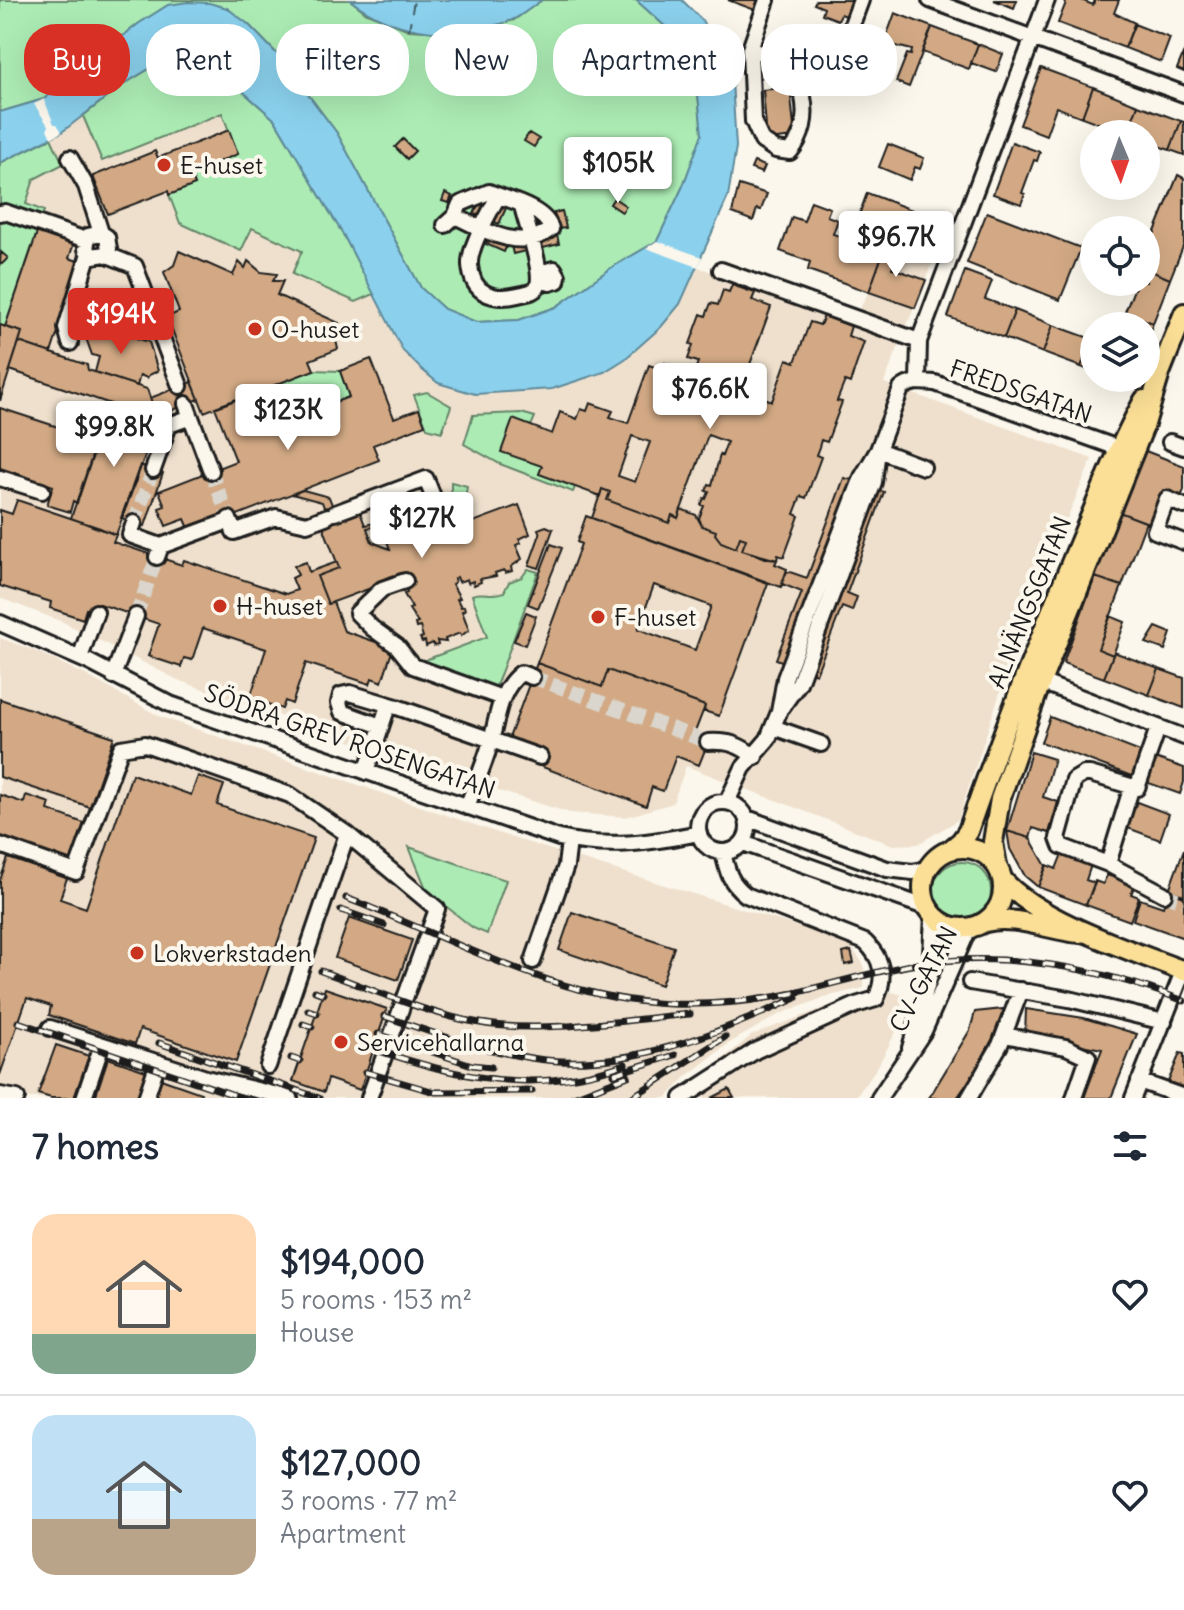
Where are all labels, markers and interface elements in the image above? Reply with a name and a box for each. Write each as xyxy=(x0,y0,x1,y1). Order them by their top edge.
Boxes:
chip: Buy xyxy=(24,24,130,96)
chip: Rent xyxy=(146,24,260,96)
chip: Filters xyxy=(276,24,409,96)
chip: New xyxy=(425,24,537,96)
chip: Apartment xyxy=(553,24,745,96)
chip: House xyxy=(761,24,897,96)
north arrow xyxy=(1080,120,1160,200)
map controls xyxy=(1080,120,1160,392)
pin: $105K xyxy=(562,137,674,205)
text: $105K xyxy=(582,146,654,179)
place label: E-huset xyxy=(180,150,263,180)
marker: E-huset xyxy=(155,156,173,174)
pin: $96.7K xyxy=(831,211,961,279)
button: locate xyxy=(1080,216,1160,296)
text: $96.7K xyxy=(857,220,935,253)
pin: $194K xyxy=(65,288,177,356)
text: $194K xyxy=(86,297,156,330)
button: layers xyxy=(1080,312,1160,392)
place label: O-huset xyxy=(271,314,359,344)
marker: O-huset xyxy=(246,320,264,338)
street label: FREDSGATAN xyxy=(946,353,1096,429)
pin: $76.6K xyxy=(645,363,775,431)
text: $76.6K xyxy=(671,372,749,405)
pin: $123K xyxy=(232,384,344,452)
text: $123K xyxy=(253,393,323,426)
pin: $99.8K xyxy=(49,401,179,469)
text: $99.8K xyxy=(74,410,154,443)
pin: $127K xyxy=(366,492,478,560)
text: $127K xyxy=(388,501,456,534)
street label: ALNÄNGSGATAN xyxy=(981,512,1077,692)
place label: H-huset xyxy=(236,591,323,621)
marker: H-huset xyxy=(211,597,229,615)
place label: F-huset xyxy=(614,602,696,632)
marker: F-huset xyxy=(589,608,607,626)
street label: SÖDRA GREV ROSENGATAN xyxy=(201,677,499,805)
street label: CV-GATAN xyxy=(883,921,963,1037)
place label: Lokverkstaden xyxy=(153,938,312,968)
marker: Lokverkstaden xyxy=(128,944,146,962)
place label: Servicehallarna xyxy=(357,1027,524,1057)
marker: Servicehallarna xyxy=(332,1033,350,1051)
icon: filters xyxy=(1108,1124,1152,1168)
text: 7 homes xyxy=(32,1125,159,1168)
text: $194,000 xyxy=(280,1240,425,1283)
icon: home xyxy=(96,1246,192,1342)
icon: heart xyxy=(1108,1272,1152,1316)
text: 5 rooms · 153 m² xyxy=(280,1283,472,1316)
text: House xyxy=(280,1316,354,1349)
text: $127,000 xyxy=(280,1441,421,1484)
icon: home xyxy=(96,1447,192,1543)
icon: heart xyxy=(1108,1473,1152,1517)
text: 3 rooms · 77 m² xyxy=(280,1484,458,1517)
text: Apartment xyxy=(280,1517,406,1550)

